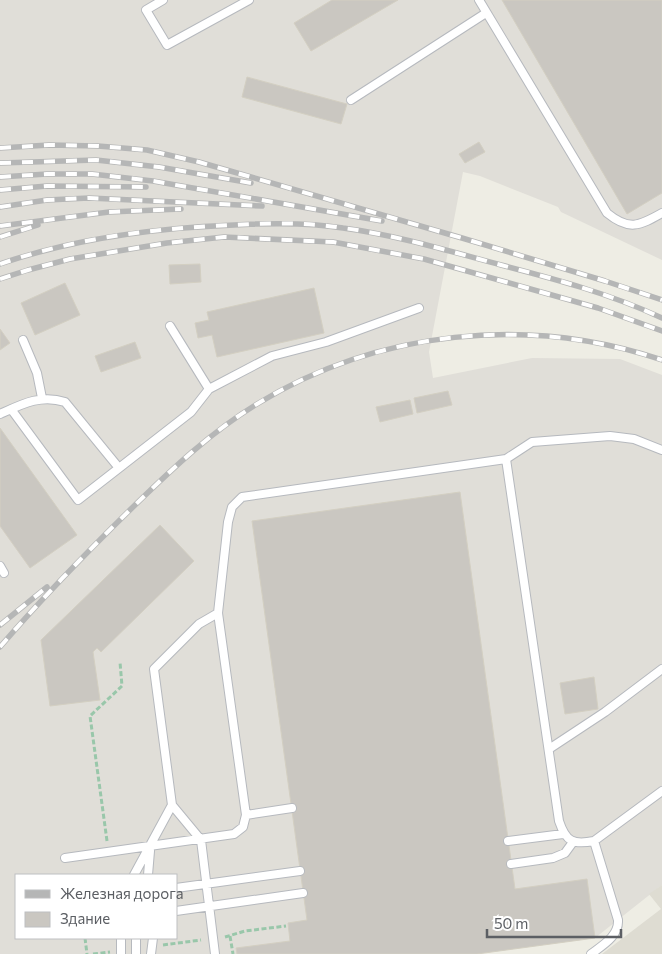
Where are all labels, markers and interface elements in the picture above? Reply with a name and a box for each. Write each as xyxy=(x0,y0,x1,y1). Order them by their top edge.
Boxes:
legend xyxy=(15,874,178,939)
text: Железная дорога xyxy=(60,884,184,902)
scale bar xyxy=(487,906,621,938)
text: Здание xyxy=(60,909,110,927)
text: 50 m xyxy=(494,914,528,932)

